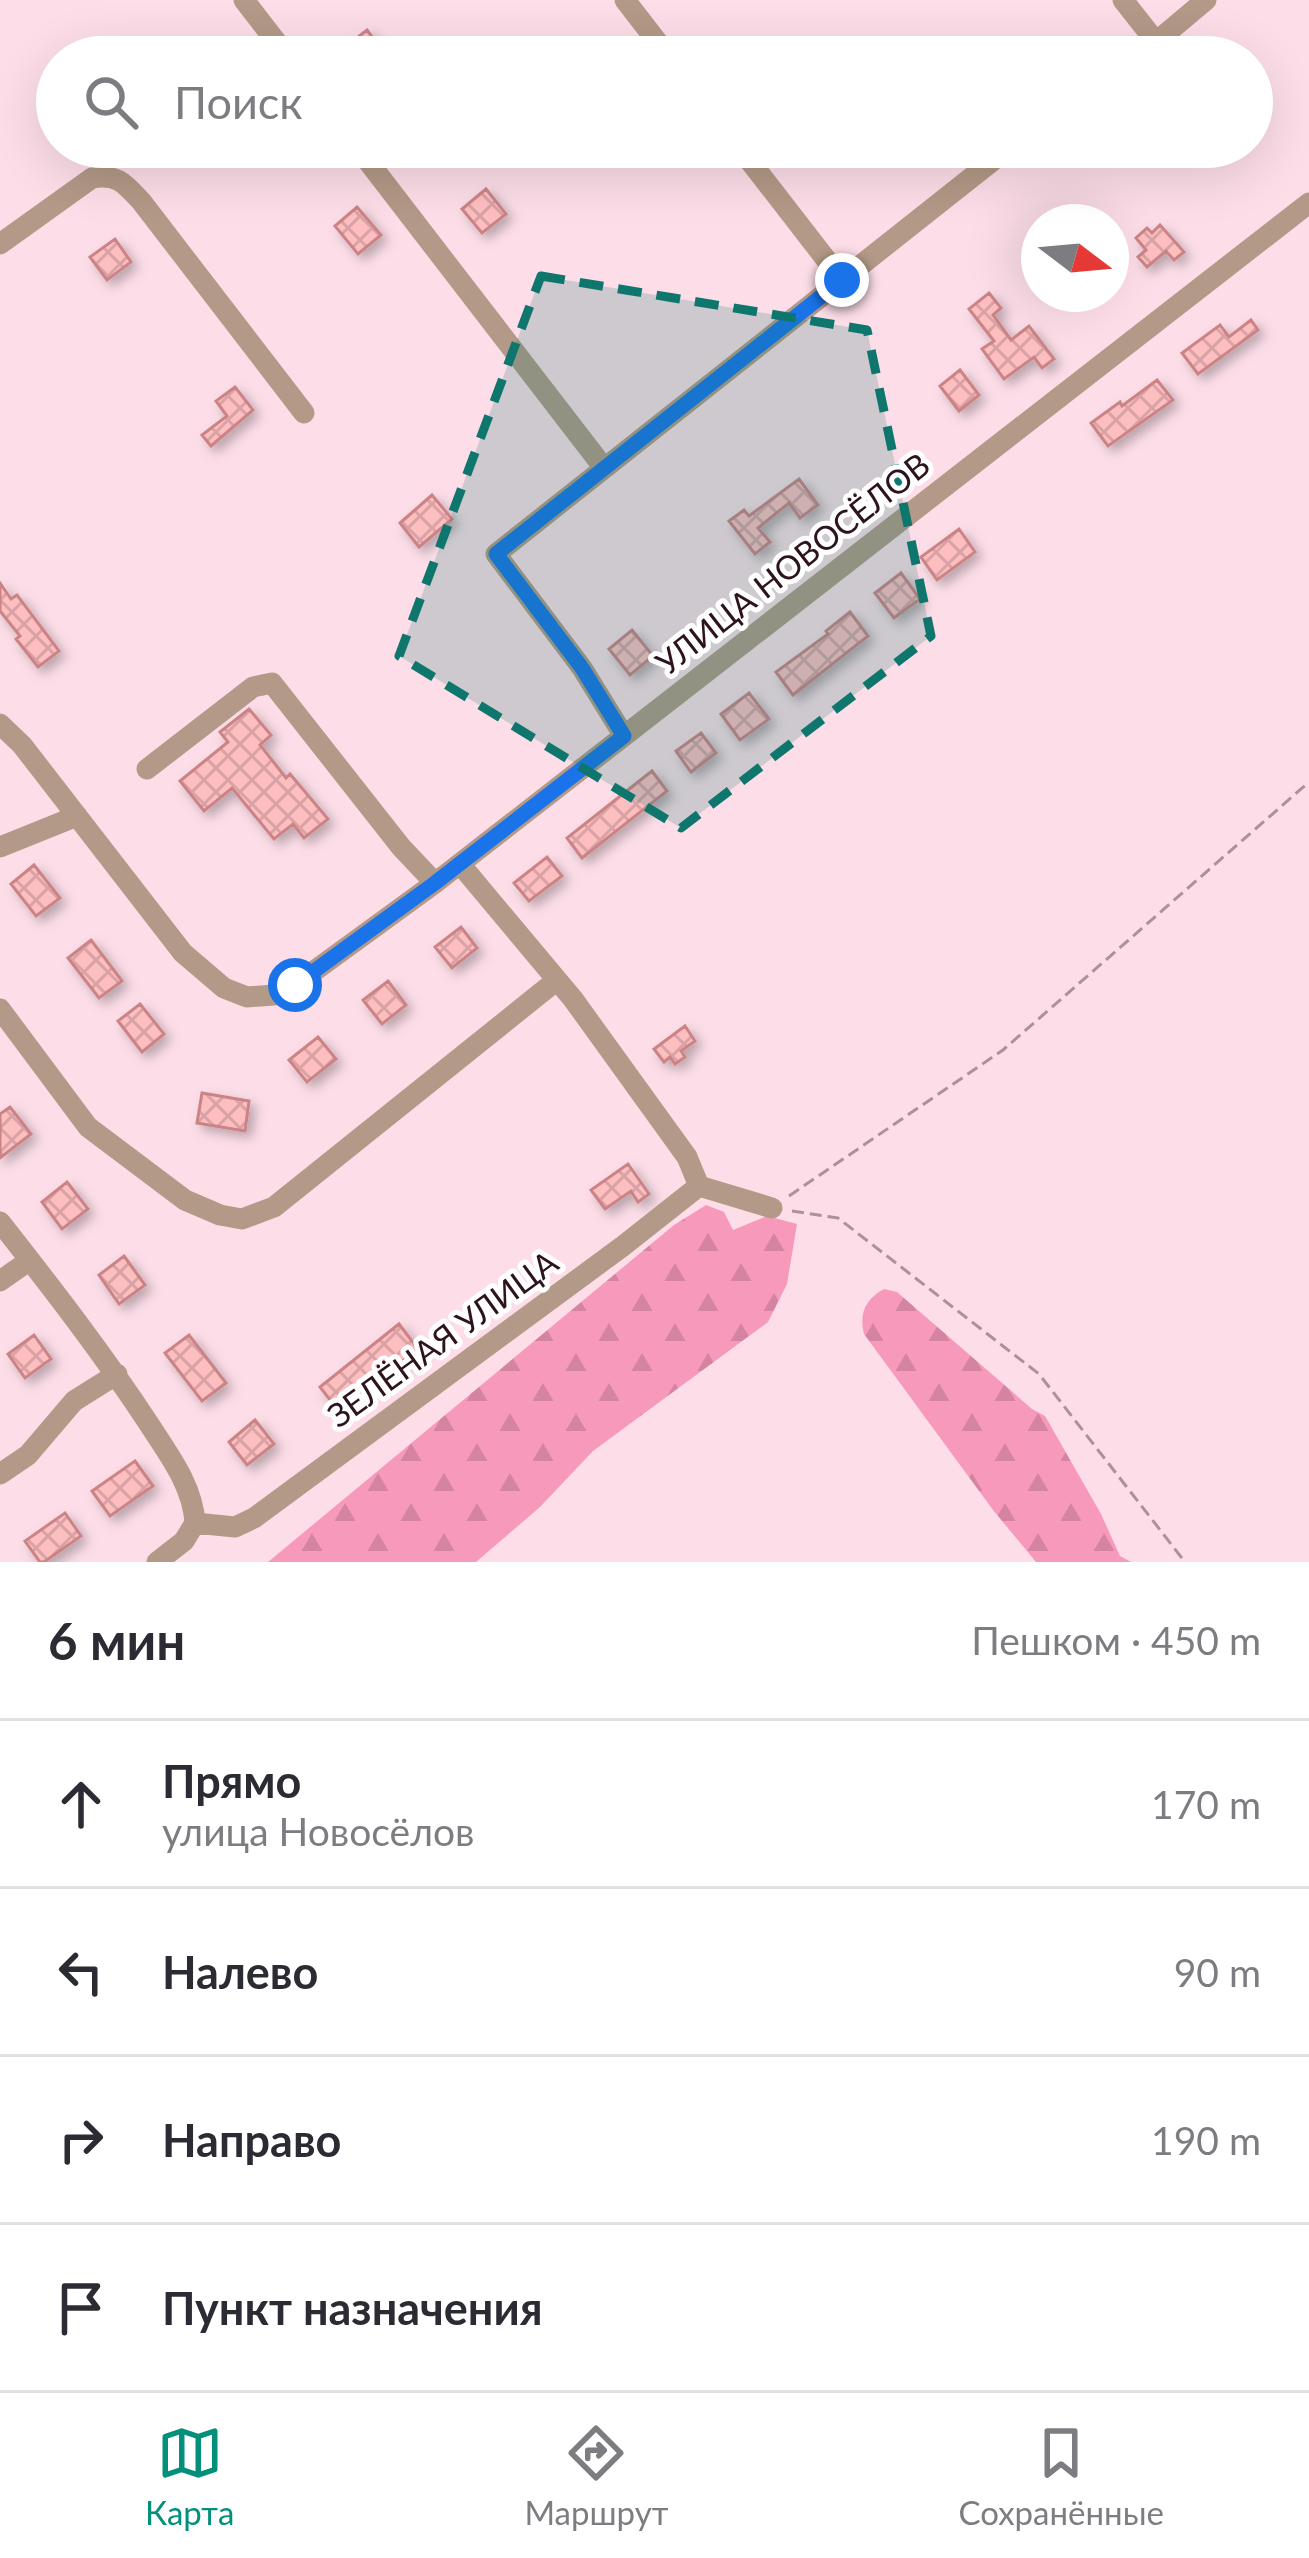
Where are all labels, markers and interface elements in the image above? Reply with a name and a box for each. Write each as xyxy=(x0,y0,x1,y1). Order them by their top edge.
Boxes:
search box xyxy=(36,36,1273,168)
icon: search xyxy=(78,69,144,135)
text: Поиск xyxy=(174,75,303,129)
north arrow xyxy=(1021,204,1129,312)
route end xyxy=(815,253,869,307)
street label: УЛИЦА НОВОСЁЛОВ xyxy=(647,444,937,682)
route start xyxy=(268,958,322,1012)
street label: ЗЕЛЁНАЯ УЛИЦА xyxy=(319,1241,566,1435)
text: 6 мин xyxy=(48,1610,185,1671)
text: Пешком · 450 m xyxy=(971,1617,1261,1663)
text: Прямо xyxy=(162,1754,301,1808)
icon: ahead xyxy=(48,1771,114,1837)
text: 170 m xyxy=(1151,1781,1261,1827)
text: улица Новосёлов xyxy=(162,1808,474,1854)
icon: left xyxy=(48,1939,114,2005)
text: Налево xyxy=(162,1945,318,1999)
text: 90 m xyxy=(1174,1949,1261,1995)
icon: right xyxy=(48,2107,114,2173)
text: Направо xyxy=(162,2113,341,2167)
text: 190 m xyxy=(1151,2117,1261,2163)
icon: arrive xyxy=(48,2275,114,2341)
text: Пункт назначения xyxy=(162,2281,543,2335)
tab: Карта xyxy=(145,2420,234,2532)
tab: Маршрут xyxy=(524,2420,668,2532)
tab: Сохранённые xyxy=(958,2420,1164,2532)

